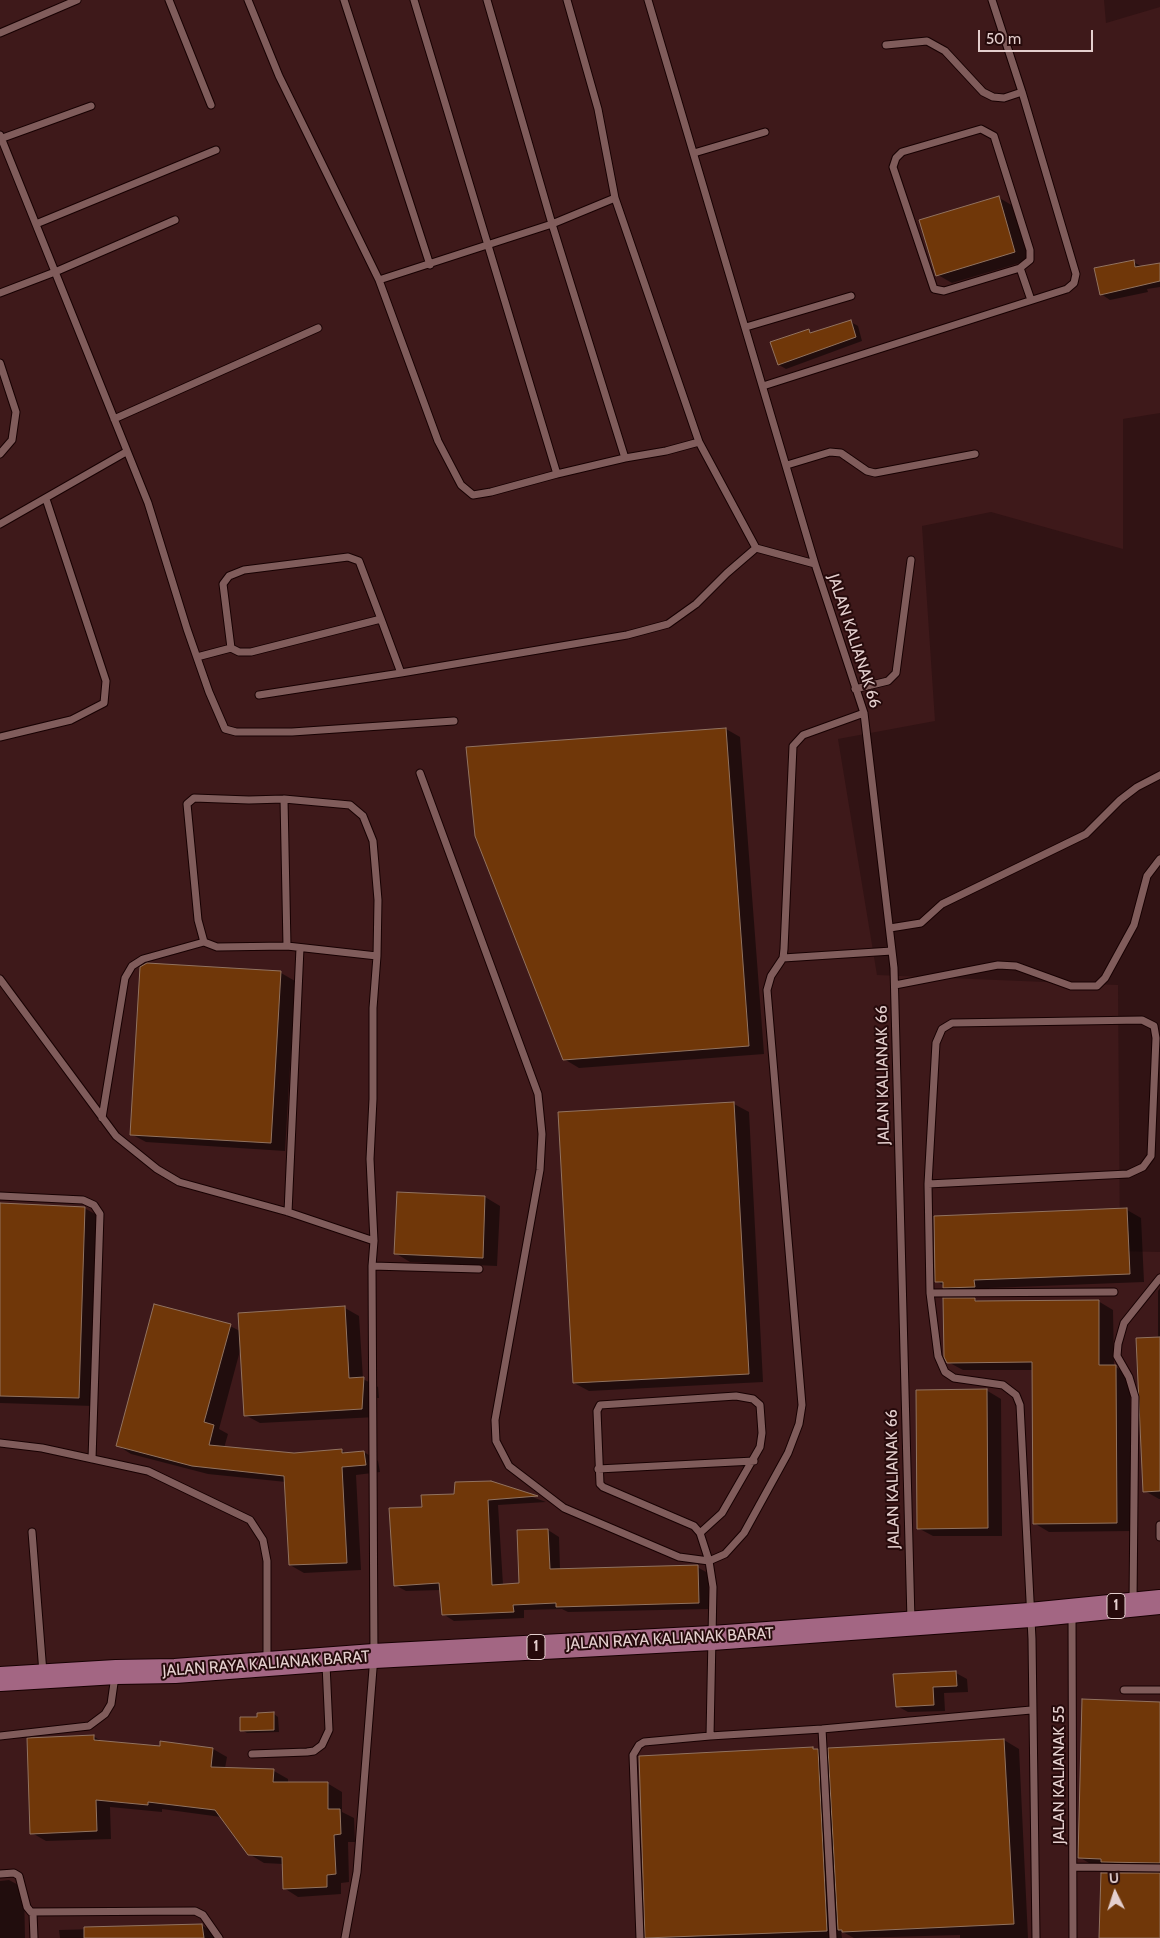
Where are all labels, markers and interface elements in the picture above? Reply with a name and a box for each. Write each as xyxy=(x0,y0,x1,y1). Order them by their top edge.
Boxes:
scale bar xyxy=(980,20,1095,52)
text: 50 m xyxy=(986,30,1021,48)
street label: JALAN KALIANAK 66 xyxy=(823,572,885,710)
street label: JALAN KALIANAK 66 xyxy=(872,1005,894,1145)
street label: JALAN KALIANAK 66 xyxy=(882,1409,904,1549)
road number: 1 xyxy=(1107,1594,1125,1618)
street label: JALAN RAYA KALIANAK BARAT xyxy=(566,1624,774,1654)
road number: 1 xyxy=(527,1634,545,1660)
street label: JALAN RAYA KALIANAK BARAT xyxy=(162,1647,370,1681)
street label: JALAN KALIANAK 55 xyxy=(1049,1706,1069,1844)
north arrow xyxy=(1090,1868,1140,1918)
text: U xyxy=(1108,1869,1120,1887)

